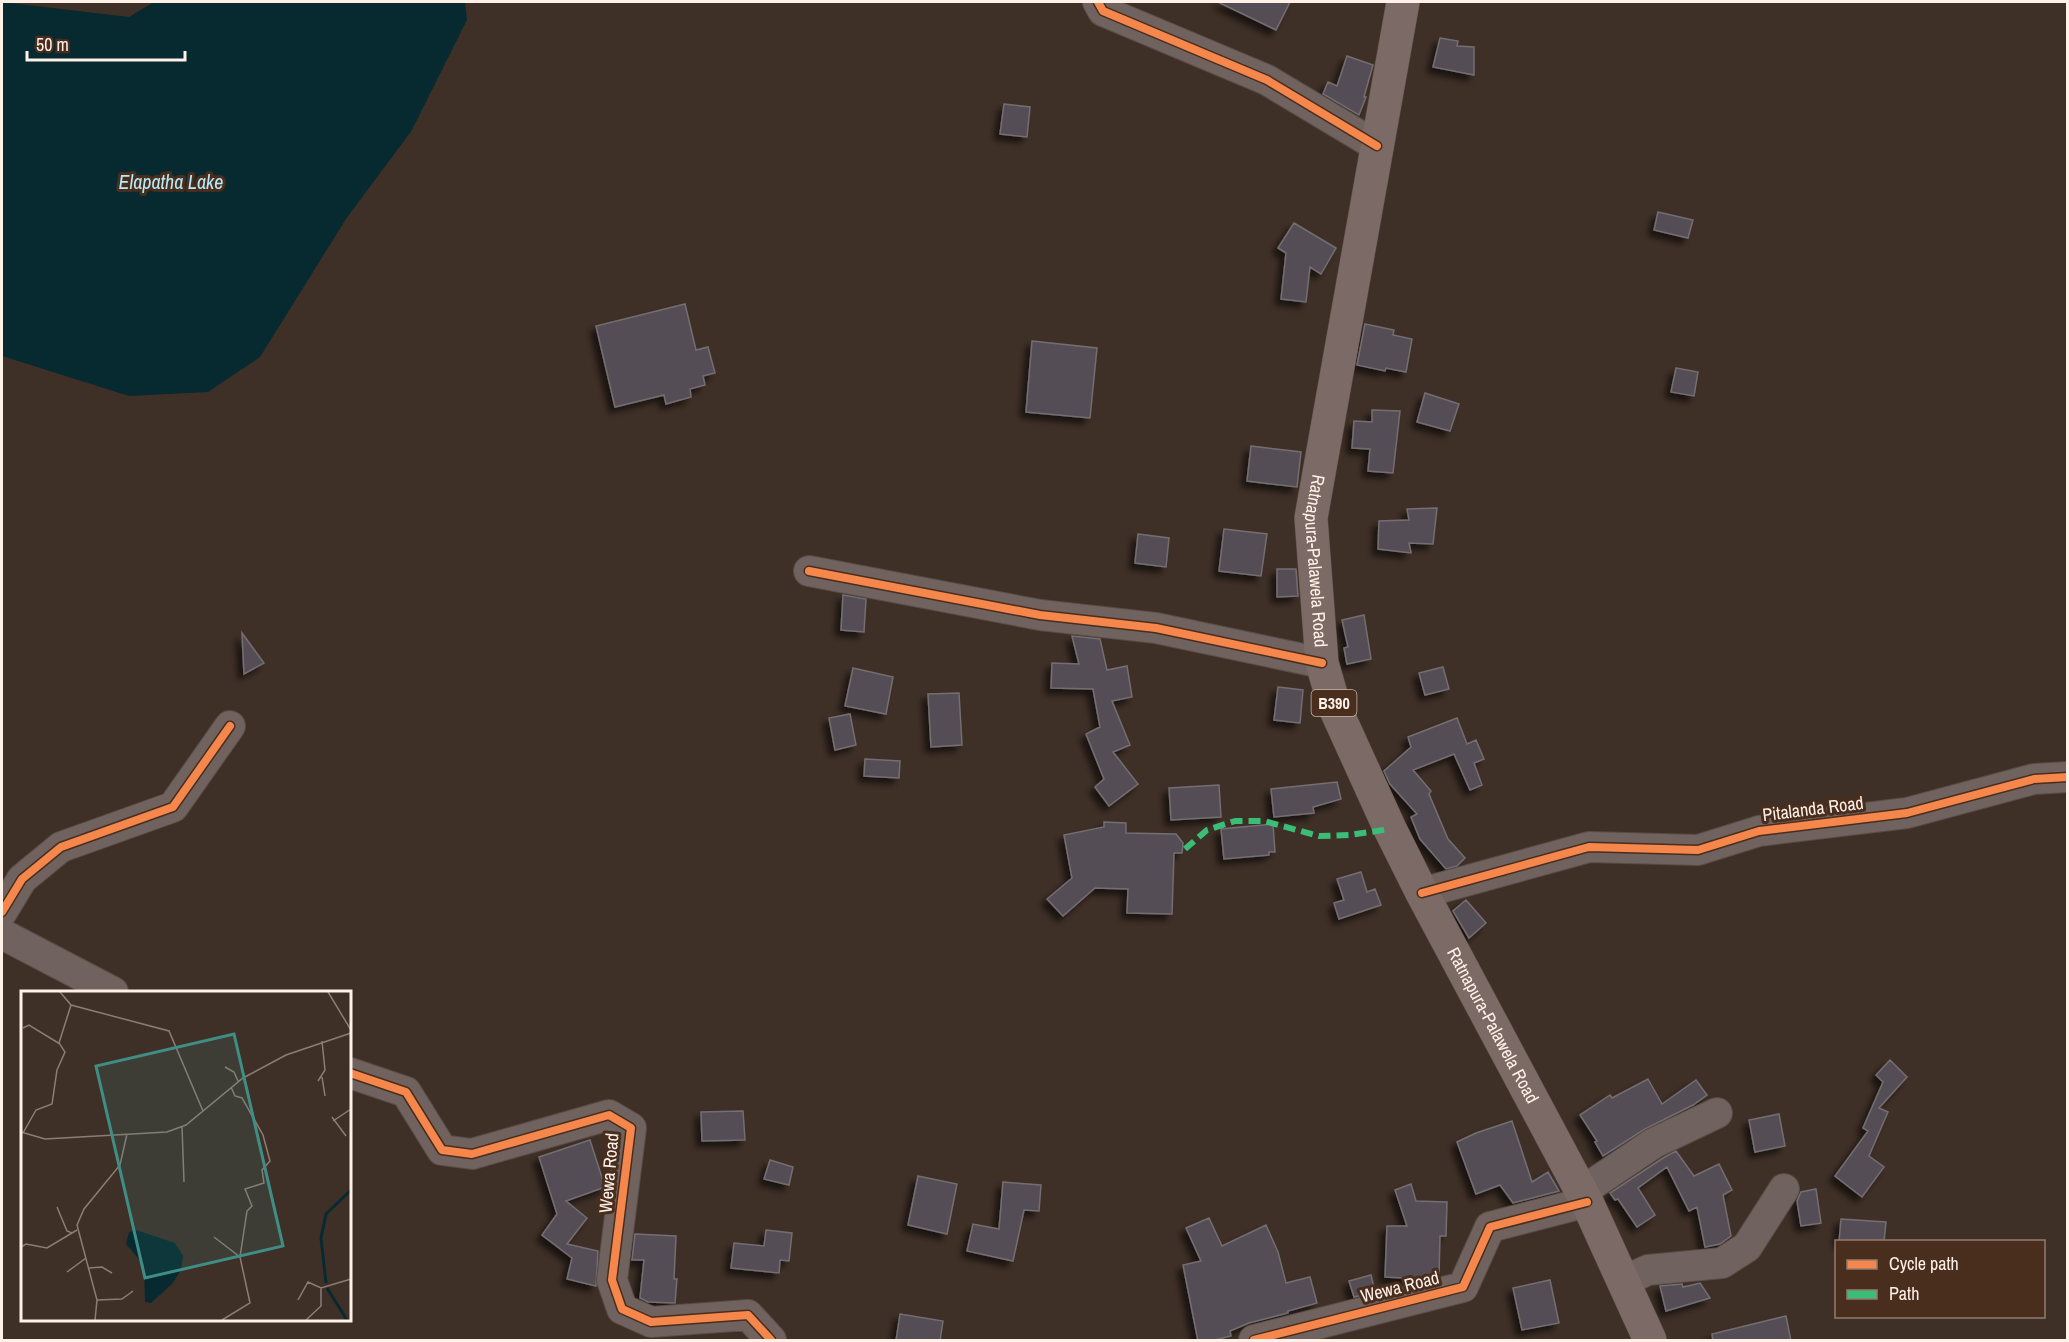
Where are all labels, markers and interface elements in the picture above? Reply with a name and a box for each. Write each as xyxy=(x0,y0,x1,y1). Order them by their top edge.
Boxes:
scale bar xyxy=(27,24,184,62)
text: 50 m xyxy=(36,32,69,57)
water label: Elapatha Lake xyxy=(119,168,223,195)
street label: Ratnapura-Palawela Road xyxy=(1299,473,1334,648)
road number: B390 xyxy=(1312,690,1356,716)
street label: Pitalanda Road xyxy=(1761,790,1865,827)
street label: Ratnapura-Palawela Road xyxy=(1441,943,1545,1108)
inset map xyxy=(21,991,351,1321)
street label: Wewa Road xyxy=(593,1132,624,1214)
legend xyxy=(1835,1240,2045,1318)
text: Cycle path xyxy=(1889,1251,1959,1276)
street label: Wewa Road xyxy=(1358,1265,1442,1308)
text: Path xyxy=(1889,1281,1919,1306)

